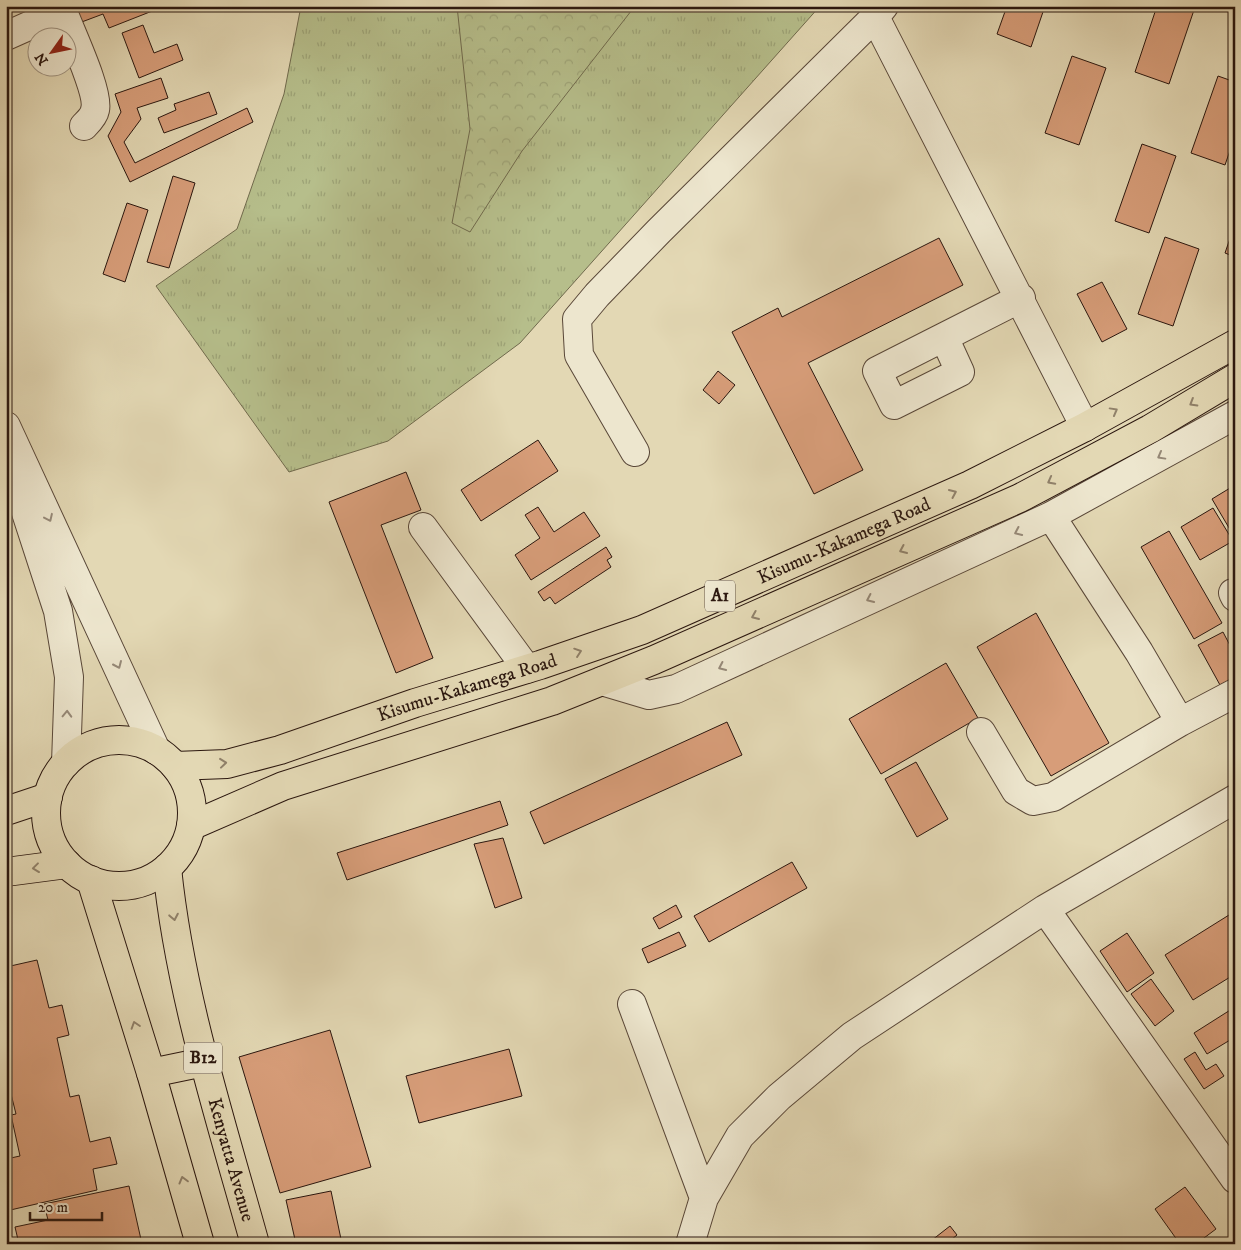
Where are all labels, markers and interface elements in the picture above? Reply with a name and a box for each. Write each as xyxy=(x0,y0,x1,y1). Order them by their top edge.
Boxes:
north arrow xyxy=(28,28,78,78)
text: N xyxy=(31,48,53,68)
one-way arrow xyxy=(1190,397,1199,407)
one-way arrow xyxy=(1108,407,1117,417)
one-way arrow xyxy=(1158,449,1167,459)
one-way arrow xyxy=(1047,475,1056,485)
one-way arrow xyxy=(948,488,957,499)
street label: Kisumu-Kakamega Road xyxy=(754,492,934,589)
one-way arrow xyxy=(43,513,54,522)
one-way arrow xyxy=(1014,525,1023,536)
one-way arrow xyxy=(900,544,909,554)
road number: A1 xyxy=(705,580,735,612)
one-way arrow xyxy=(866,593,875,604)
one-way arrow xyxy=(751,609,760,620)
street label: Kisumu-Kakamega Road xyxy=(374,648,560,727)
one-way arrow xyxy=(574,648,582,658)
one-way arrow xyxy=(111,660,122,669)
one-way arrow xyxy=(718,661,727,672)
one-way arrow xyxy=(62,710,73,718)
one-way arrow xyxy=(220,758,228,769)
one-way arrow xyxy=(32,862,40,873)
one-way arrow xyxy=(168,912,178,921)
one-way arrow xyxy=(131,1021,141,1029)
road number: B12 xyxy=(184,1042,222,1074)
street label: Kenyatta Avenue xyxy=(203,1095,260,1224)
one-way arrow xyxy=(178,1176,188,1185)
scale bar xyxy=(30,1190,102,1222)
text: 20 m xyxy=(38,1198,68,1217)

